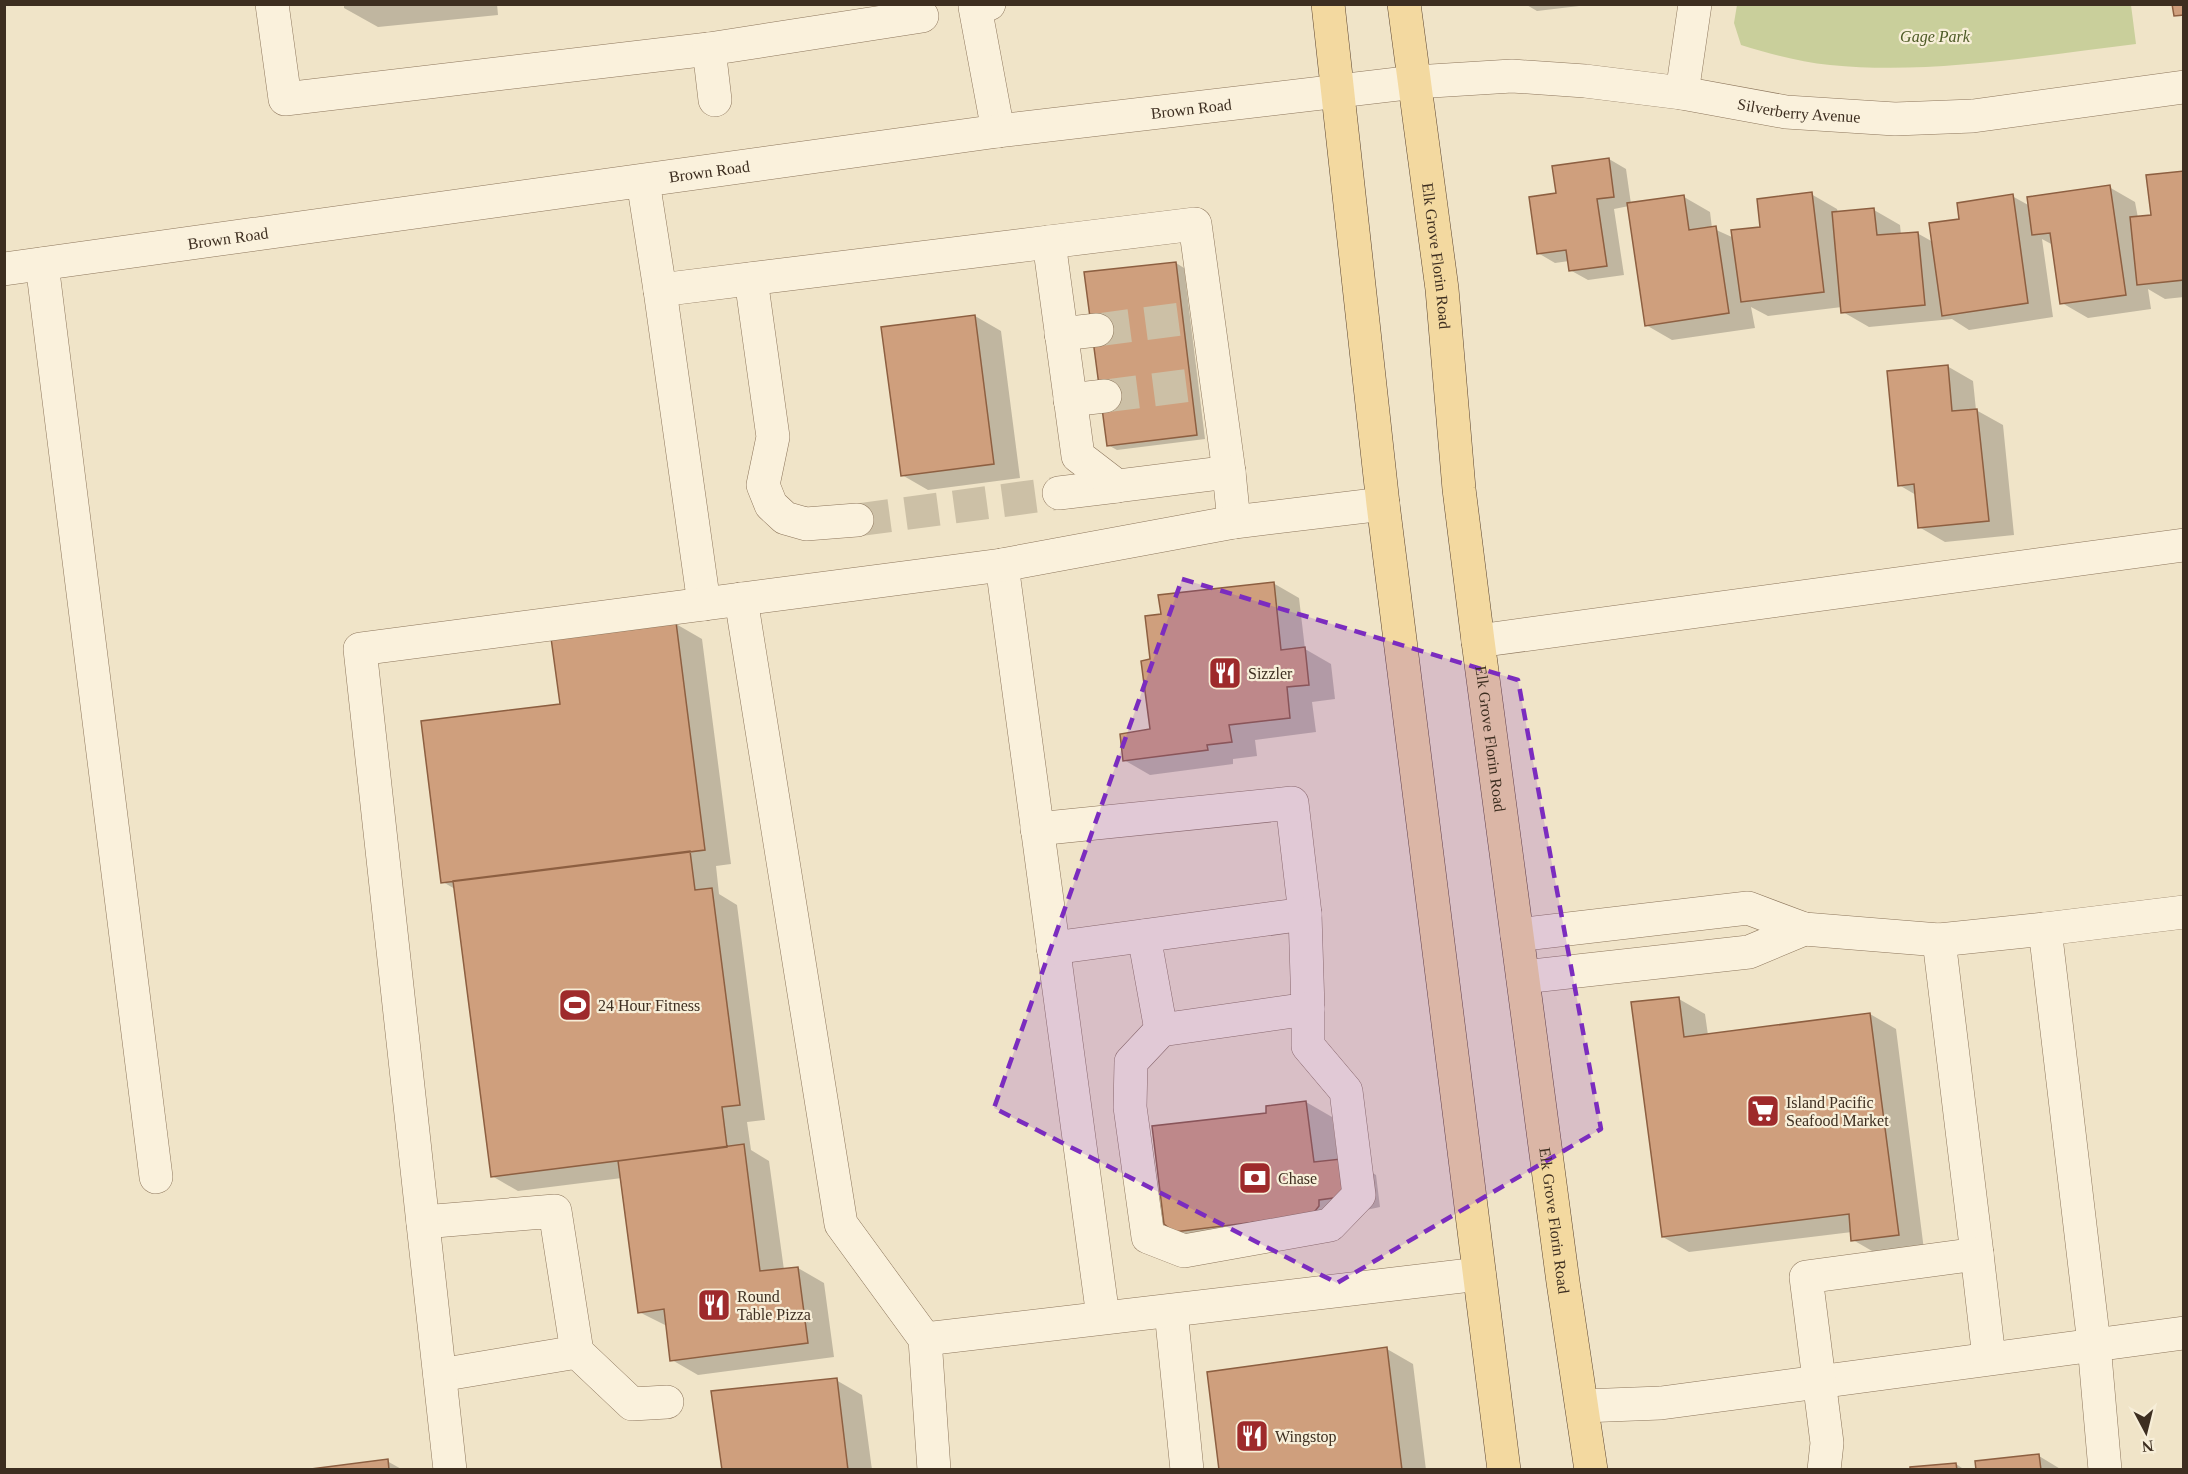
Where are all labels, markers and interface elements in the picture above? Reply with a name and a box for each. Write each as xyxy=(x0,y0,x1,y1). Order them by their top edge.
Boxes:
park label: Gage Park xyxy=(1900,28,1971,46)
street label: Silverberry Avenue xyxy=(1736,95,1861,126)
street label: Brown Road xyxy=(1150,96,1233,122)
street label: Brown Road xyxy=(668,158,751,186)
street label: Elk Grove Florin Road xyxy=(1419,182,1453,330)
street label: Brown Road xyxy=(186,224,269,252)
restaurant icon: Sizzler xyxy=(1207,655,1243,691)
place label: Sizzler xyxy=(1248,665,1293,682)
street label: Elk Grove Florin Road xyxy=(1472,665,1509,813)
sports icon: 24 Hour Fitness xyxy=(557,987,593,1023)
place label: 24 Hour Fitness xyxy=(598,997,700,1014)
supermarket icon: Island Pacific Seafood Market xyxy=(1745,1093,1781,1129)
place label: Island Pacific Seafood Market xyxy=(1786,1094,1889,1129)
street label: Elk Grove Florin Road xyxy=(1536,1147,1573,1295)
bank icon: Chase xyxy=(1237,1160,1273,1196)
place label: Chase xyxy=(1278,1170,1317,1187)
restaurant icon: Round Table Pizza xyxy=(696,1287,732,1323)
place label: Round Table Pizza xyxy=(737,1288,811,1323)
north arrow xyxy=(2116,1402,2176,1462)
restaurant icon: Wingstop xyxy=(1234,1418,1270,1454)
place label: Wingstop xyxy=(1275,1428,1337,1446)
text: N xyxy=(2141,1437,2155,1456)

